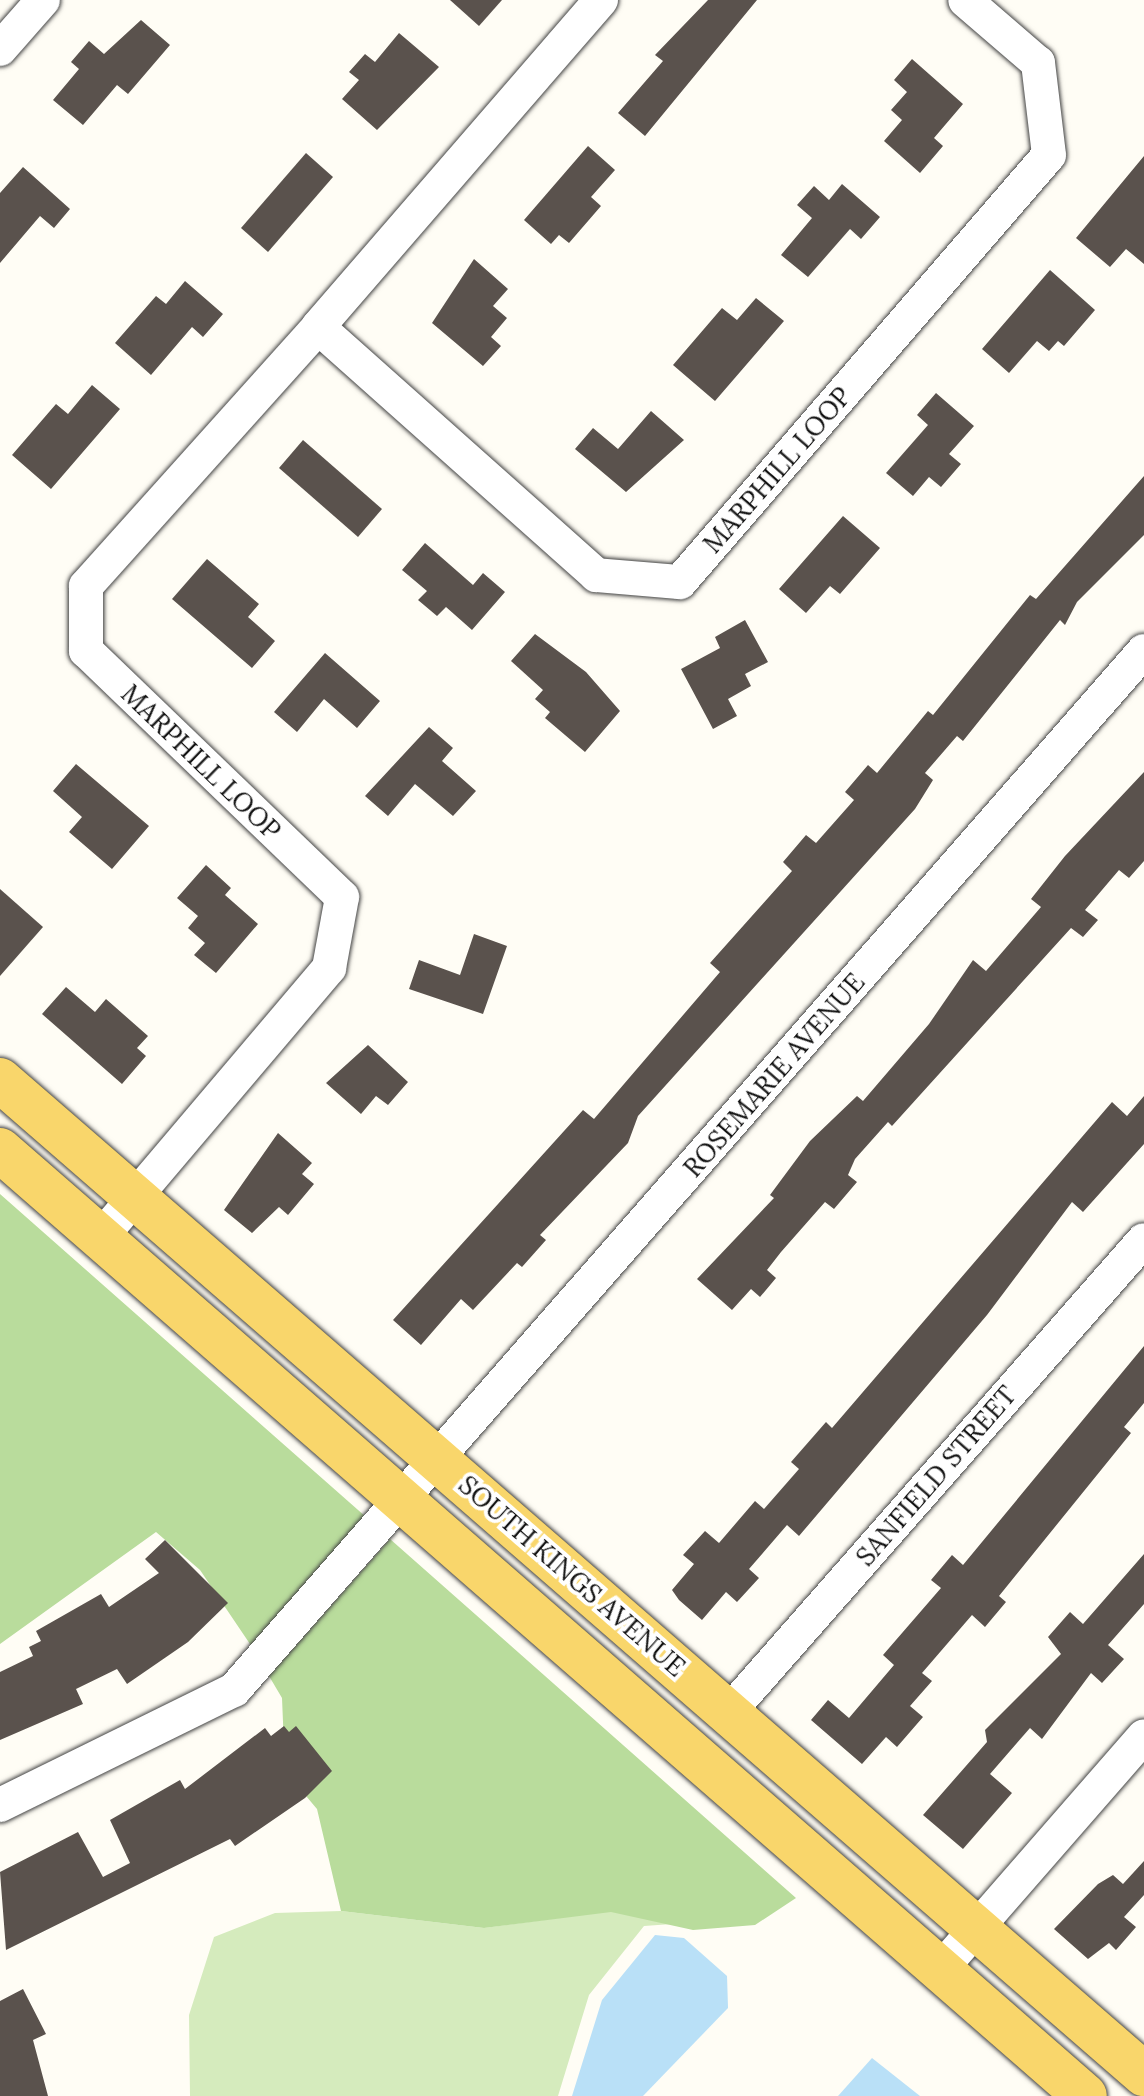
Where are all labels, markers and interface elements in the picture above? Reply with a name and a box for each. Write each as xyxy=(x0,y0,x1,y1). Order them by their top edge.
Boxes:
street label: MARPHILL LOOP xyxy=(697,381,857,559)
street label: MARPHILL LOOP xyxy=(115,678,287,846)
street label: ROSEMARIE AVENUE xyxy=(677,967,871,1183)
street label: SANFIELD STREET xyxy=(849,1380,1023,1572)
street label: SOUTH KINGS AVENUE xyxy=(452,1469,692,1683)

